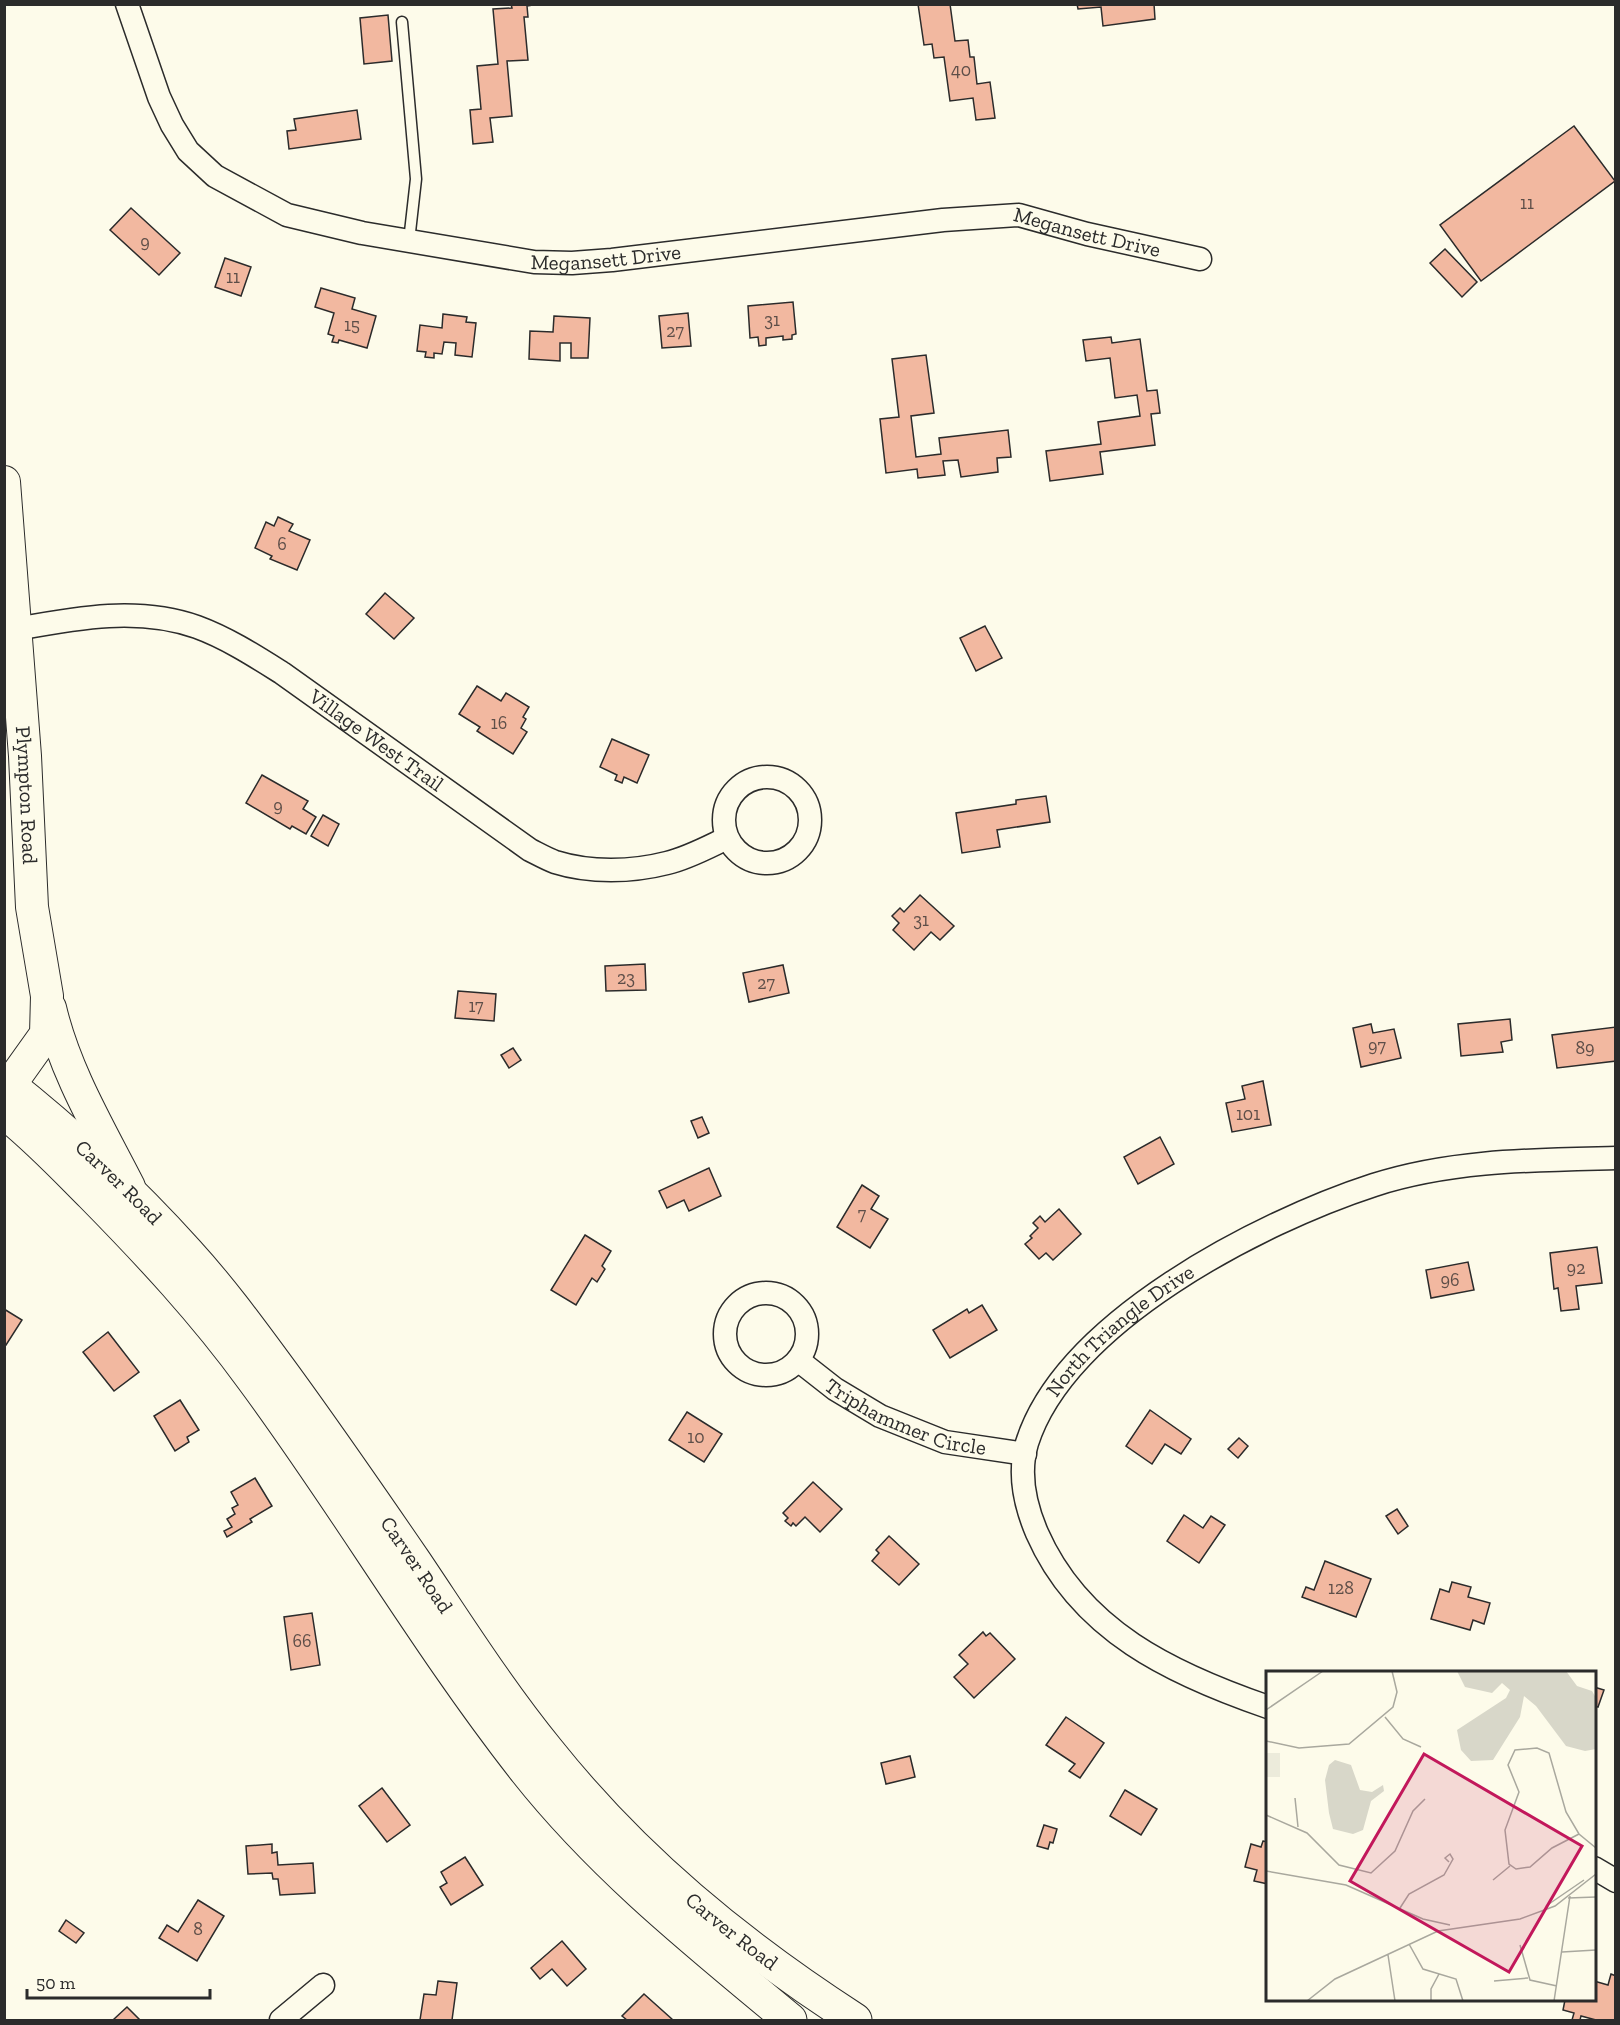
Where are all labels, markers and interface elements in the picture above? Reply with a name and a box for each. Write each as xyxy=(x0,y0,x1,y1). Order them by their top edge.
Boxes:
house number: 40 xyxy=(951,59,971,81)
house number: 11 xyxy=(1520,192,1534,214)
street label: Megansett Drive xyxy=(1011,201,1163,262)
house number: 9 xyxy=(140,231,150,253)
street label: Megansett Drive xyxy=(530,239,682,275)
house number: 11 xyxy=(226,266,240,288)
house number: 31 xyxy=(764,309,780,331)
house number: 15 xyxy=(344,314,360,336)
house number: 27 xyxy=(666,320,684,342)
house number: 6 xyxy=(277,533,287,555)
street label: Village West Trail xyxy=(304,683,449,797)
house number: 16 xyxy=(491,712,507,734)
street label: Plympton Road xyxy=(11,725,43,865)
house number: 9 xyxy=(273,795,283,817)
house number: 31 xyxy=(913,909,929,931)
house number: 23 xyxy=(617,967,635,989)
house number: 27 xyxy=(757,972,775,994)
house number: 17 xyxy=(468,995,484,1017)
house number: 97 xyxy=(1368,1035,1387,1057)
house number: 89 xyxy=(1575,1037,1595,1059)
house number: 101 xyxy=(1236,1103,1260,1125)
street label: Carver Road xyxy=(70,1134,168,1230)
house number: 7 xyxy=(858,1203,867,1225)
house number: 92 xyxy=(1567,1257,1585,1279)
street label: North Triangle Drive xyxy=(1040,1259,1198,1401)
house number: 96 xyxy=(1440,1269,1460,1291)
street label: Triphammer Circle xyxy=(820,1373,988,1460)
house number: 10 xyxy=(687,1426,705,1448)
street label: Carver Road xyxy=(375,1511,459,1618)
house number: 128 xyxy=(1328,1577,1354,1599)
house number: 66 xyxy=(292,1630,312,1652)
inset map xyxy=(1266,1671,1596,2001)
street label: Carver Road xyxy=(681,1887,784,1975)
house number: 8 xyxy=(193,1918,203,1940)
scale bar xyxy=(27,1962,210,2000)
text: 50 m xyxy=(36,1972,76,1994)

